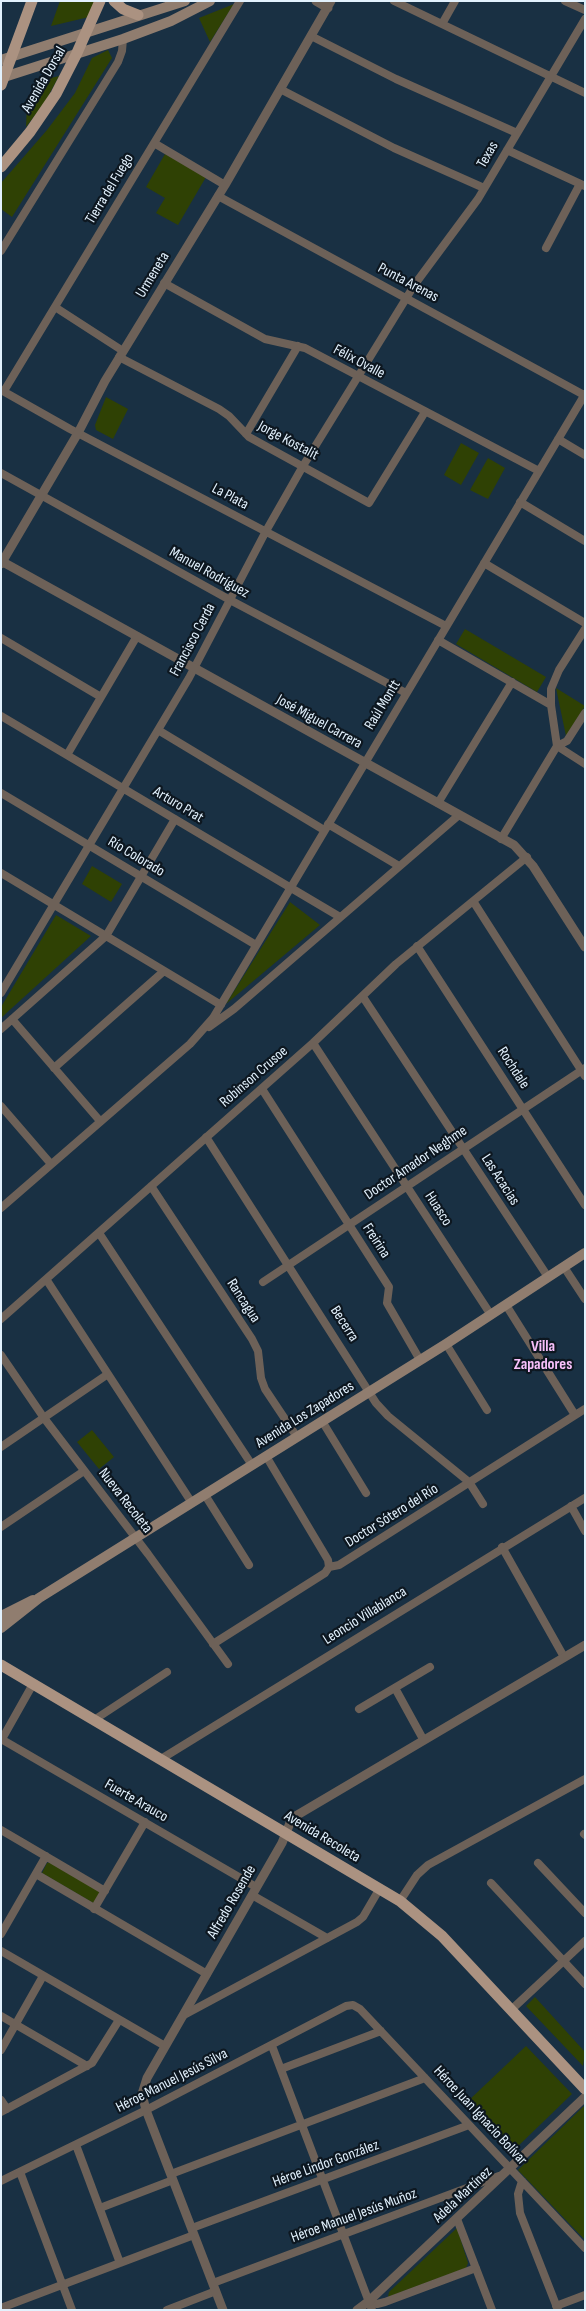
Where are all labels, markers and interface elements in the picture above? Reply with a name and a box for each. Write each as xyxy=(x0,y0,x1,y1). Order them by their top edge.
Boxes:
street label: Avenida Dorsal xyxy=(18,44,70,116)
street label: Texas xyxy=(473,139,503,171)
street label: Tierra del Fuego xyxy=(82,150,138,228)
street label: Urmeneta xyxy=(132,249,174,301)
street label: Punta Arenas xyxy=(375,260,441,306)
street label: Félix Ovalle xyxy=(330,341,388,383)
street label: Jorge Kostalit xyxy=(254,417,322,465)
street label: La Plata xyxy=(209,480,251,514)
street label: Manuel Rodríguez xyxy=(166,544,252,602)
street label: Francisco Cerda xyxy=(166,600,220,680)
street label: Raúl Montt xyxy=(361,677,405,733)
street label: José Miguel Carrera xyxy=(273,691,365,753)
street label: Arturo Prat xyxy=(150,783,206,827)
street label: Río Colorado xyxy=(104,833,168,881)
street label: Robinson Crusoe xyxy=(216,1043,292,1111)
street label: Rochdale xyxy=(493,1044,533,1092)
street label: Doctor Amador Neghme xyxy=(361,1122,471,1204)
street label: Las Acacias xyxy=(477,1151,523,1209)
street label: Huasco xyxy=(420,1188,456,1230)
street label: Freirina xyxy=(358,1220,394,1262)
street label: Rancagua xyxy=(222,1276,264,1326)
street label: Becerra xyxy=(326,1303,362,1345)
district label: Villa Zapadores xyxy=(514,1337,572,1375)
street label: Avenida Los Zapadores xyxy=(252,1378,358,1452)
street label: Nueva Recoleta xyxy=(94,1465,156,1537)
street label: Doctor Sótero del Río xyxy=(342,1480,442,1552)
street label: Leoncio Villablanca xyxy=(320,1583,410,1649)
street label: Fuerte Arauco xyxy=(101,1776,171,1826)
street label: Avenida Recoleta xyxy=(281,1807,363,1867)
street label: Alfredo Rosende xyxy=(204,1862,260,1942)
street label: Héroe Manuel Jesús Silva xyxy=(113,2045,231,2117)
street label: Héroe Juan Ignacio Bolívar xyxy=(429,2063,531,2169)
street label: Héroe Lindor González xyxy=(270,2136,382,2192)
street label: Adela Martínez xyxy=(430,2163,496,2227)
street label: Héroe Manuel Jesús Muñoz xyxy=(289,2185,419,2247)

